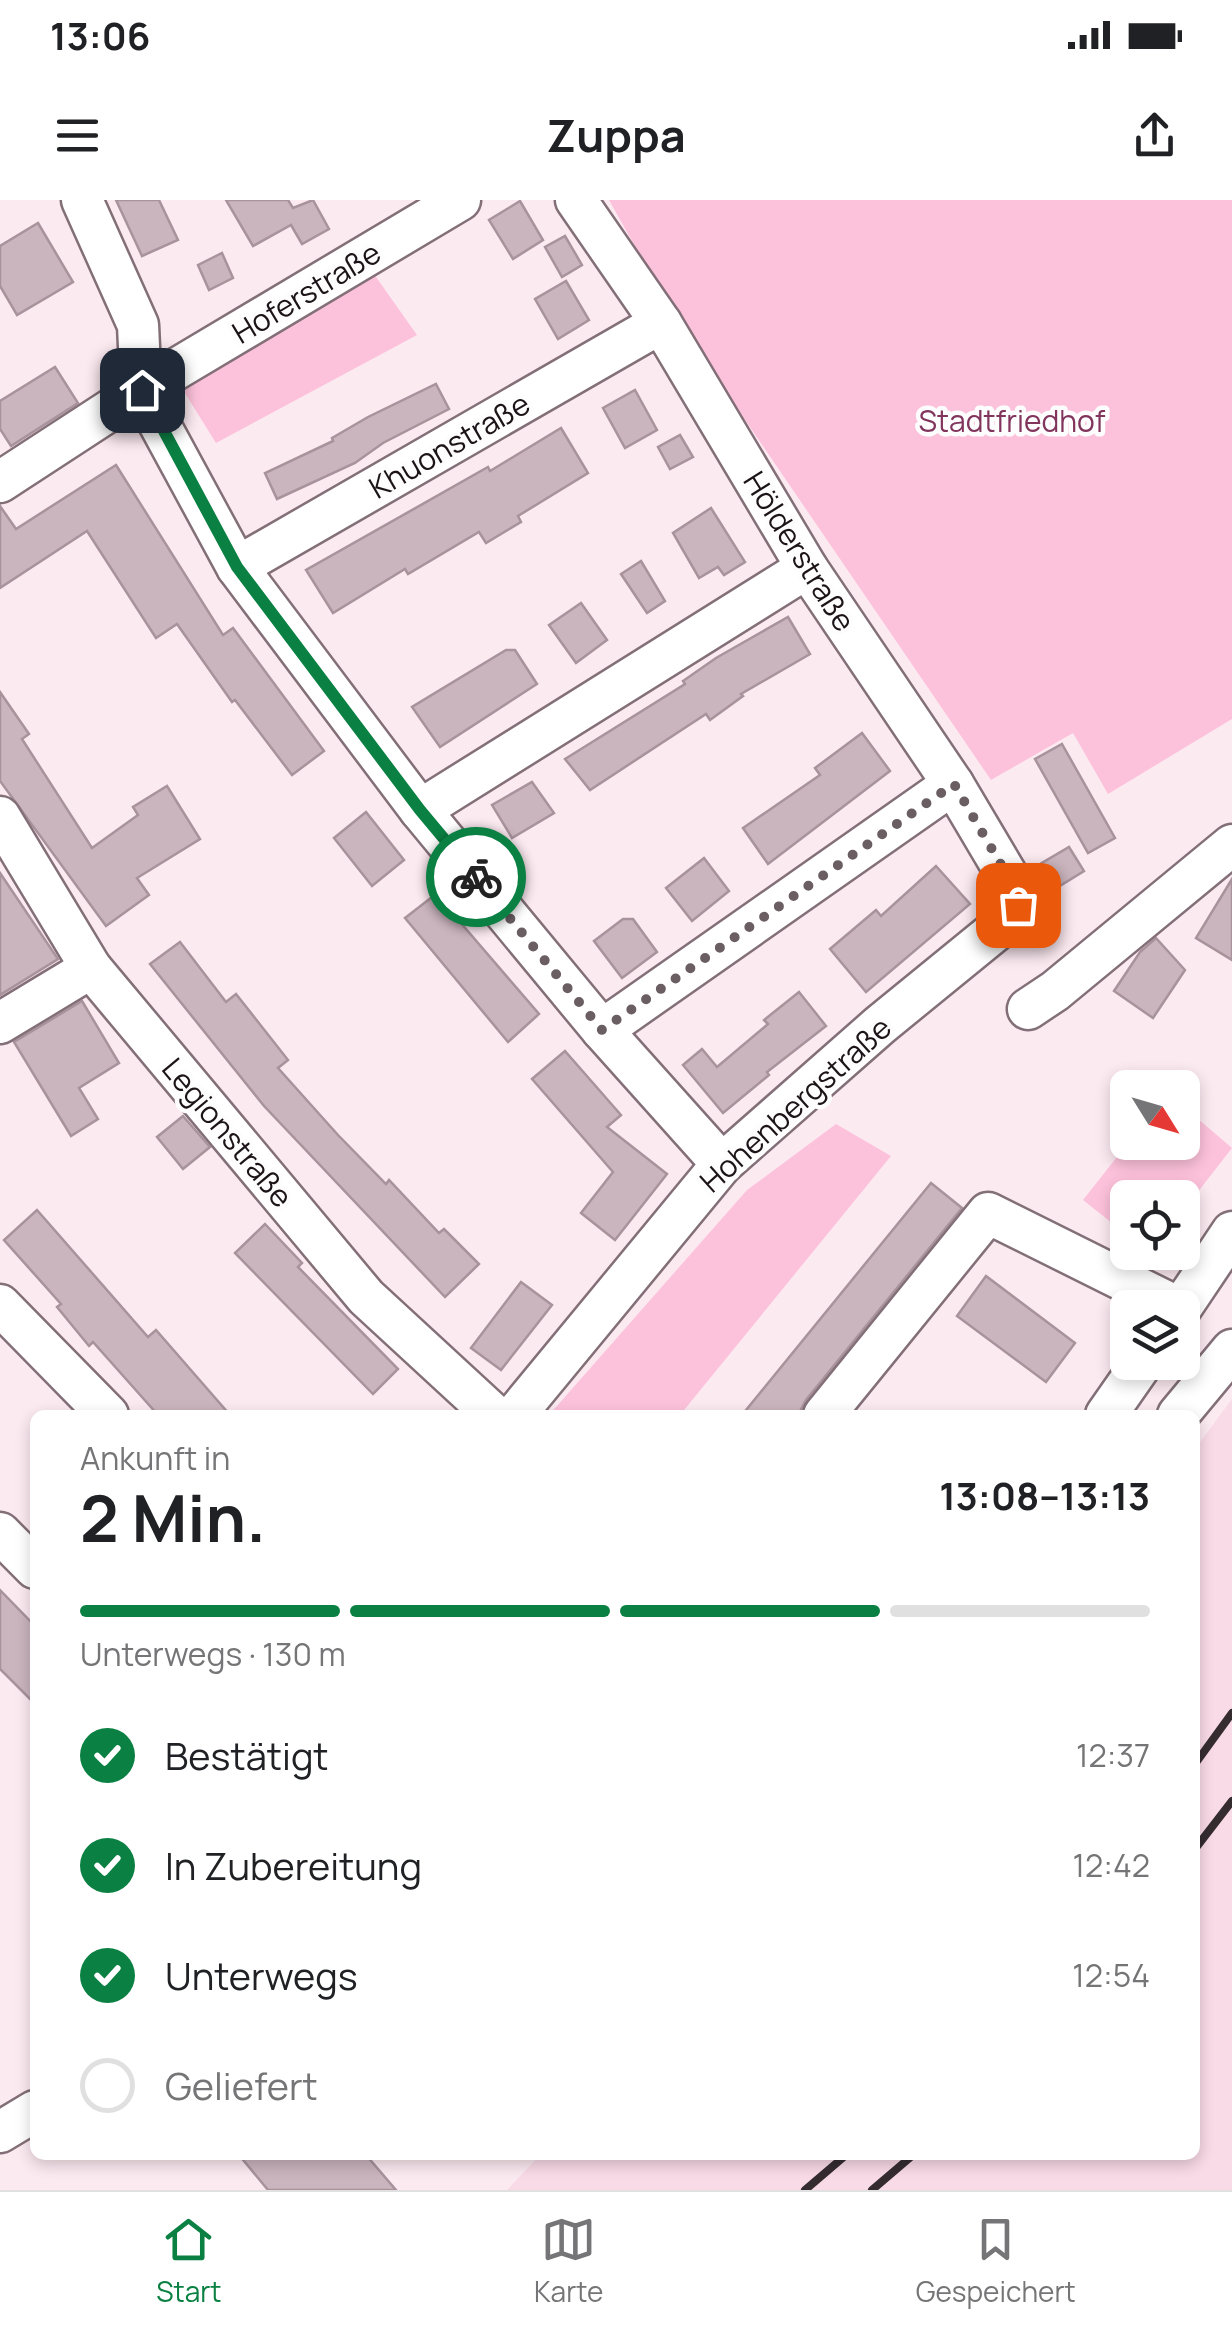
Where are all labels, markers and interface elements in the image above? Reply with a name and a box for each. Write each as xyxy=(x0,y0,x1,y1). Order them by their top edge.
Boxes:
text: 13:06 xyxy=(50,9,150,61)
text: Zuppa xyxy=(546,104,686,166)
icon: menu xyxy=(50,108,105,163)
icon: share xyxy=(1127,108,1182,163)
street label: Hoferstraße xyxy=(224,232,388,352)
pin xyxy=(100,348,185,433)
icon: home xyxy=(115,363,170,418)
street label: Khuonstraße xyxy=(361,382,537,508)
park label: Stadtfriedhof xyxy=(919,400,1106,441)
street label: Hölderstraße xyxy=(735,463,865,639)
courier xyxy=(426,827,526,927)
icon: bike xyxy=(449,850,504,905)
pin xyxy=(976,863,1061,948)
icon: bag xyxy=(991,878,1046,933)
street label: Hohenbergstraße xyxy=(690,1007,900,1201)
street label: Legionstraße xyxy=(153,1049,303,1215)
north arrow xyxy=(1110,1070,1200,1160)
map controls xyxy=(1110,1070,1200,1380)
button: locate xyxy=(1110,1180,1200,1270)
button: layers xyxy=(1110,1290,1200,1380)
text: Ankunft in xyxy=(80,1436,230,1480)
text: 13:08–13:13 xyxy=(939,1469,1150,1521)
text: 2 Min. xyxy=(80,1473,266,1562)
text: Unterwegs · 130 m xyxy=(80,1632,346,1676)
icon: check xyxy=(80,1728,135,1783)
text: Bestätigt xyxy=(165,1729,329,1781)
text: 12:37 xyxy=(1076,1733,1150,1777)
icon: check xyxy=(80,1838,135,1893)
text: In Zubereitung xyxy=(165,1839,422,1891)
text: 12:42 xyxy=(1073,1843,1150,1887)
icon: check xyxy=(80,1948,135,2003)
text: Unterwegs xyxy=(165,1949,358,2001)
text: 12:54 xyxy=(1072,1953,1150,1997)
text: Geliefert xyxy=(165,2059,318,2111)
tab: Start xyxy=(156,2212,222,2310)
tab: Karte xyxy=(534,2212,603,2310)
tab: Gespeichert xyxy=(916,2212,1076,2310)

